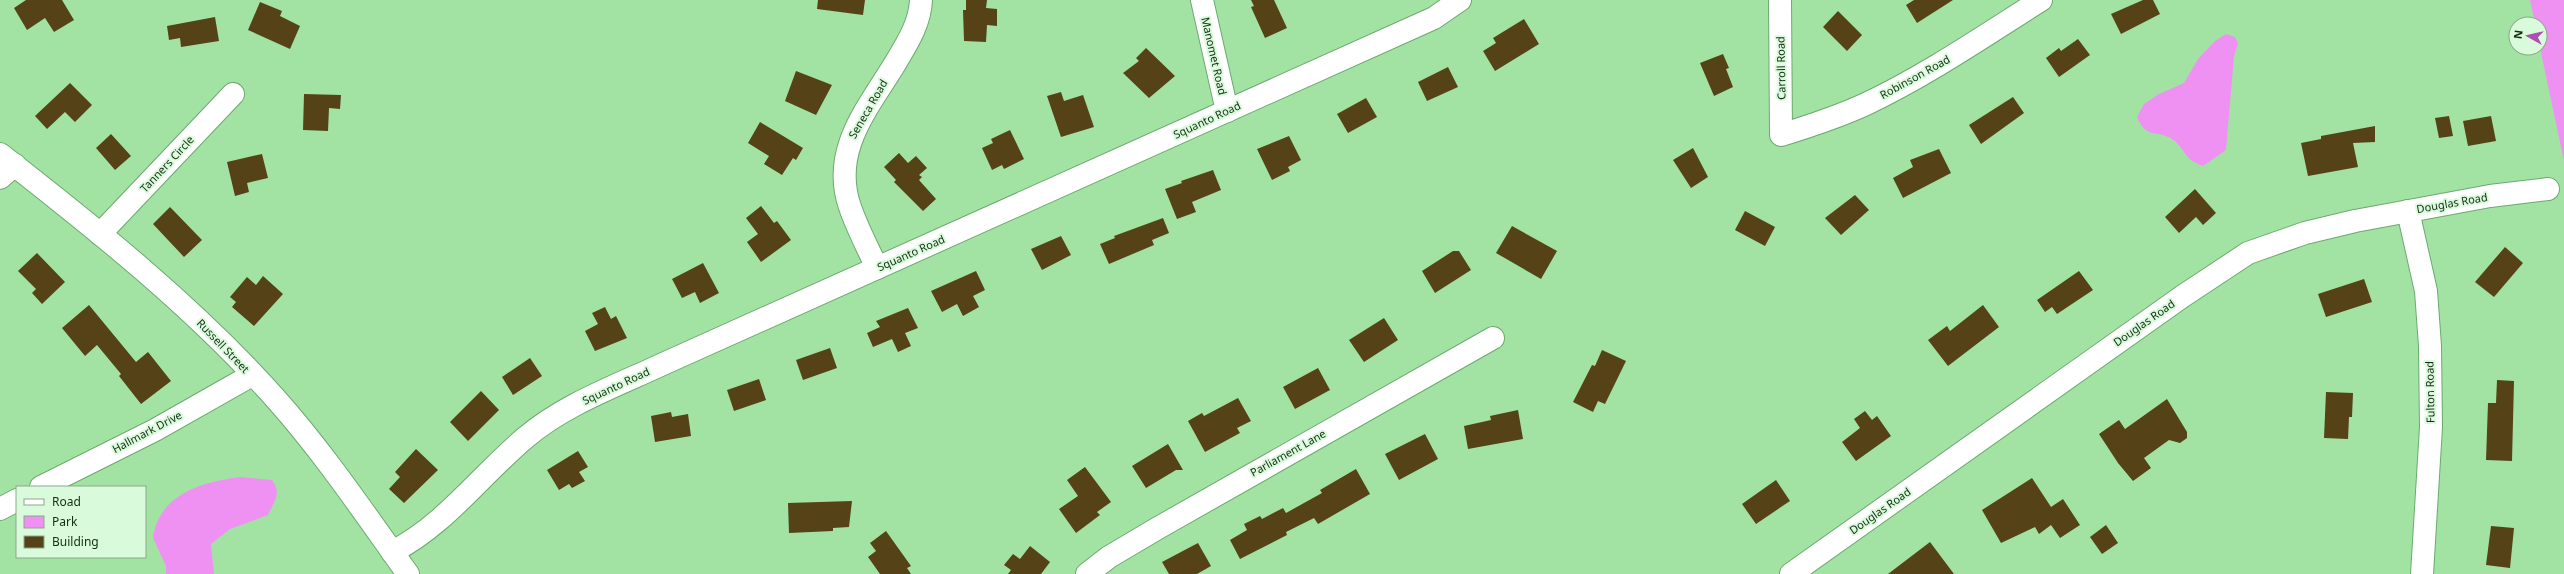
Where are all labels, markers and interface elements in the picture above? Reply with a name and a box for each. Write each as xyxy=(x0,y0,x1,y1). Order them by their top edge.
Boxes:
street label: Manomet Road xyxy=(1198,16,1231,96)
north arrow xyxy=(2508,16,2548,56)
text: N xyxy=(2510,29,2526,40)
street label: Carroll Road xyxy=(1772,36,1789,100)
street label: Robinson Road xyxy=(1877,51,1952,102)
street label: Seneca Road xyxy=(845,76,891,141)
street label: Squanto Road xyxy=(1171,97,1243,142)
street label: Tanners Circle xyxy=(136,132,197,195)
street label: Douglas Road xyxy=(2415,189,2489,216)
street label: Squanto Road xyxy=(875,231,947,274)
street label: Douglas Road xyxy=(2110,296,2177,349)
street label: Russell Street xyxy=(194,315,253,376)
street label: Fulton Road xyxy=(2421,361,2438,423)
street label: Squanto Road xyxy=(580,363,652,408)
street label: Hallmark Drive xyxy=(109,407,184,456)
street label: Parliament Lane xyxy=(1247,426,1328,480)
street label: Douglas Road xyxy=(1846,484,1913,537)
legend xyxy=(16,486,146,558)
text: Road xyxy=(52,493,81,510)
text: Park xyxy=(52,513,78,530)
text: Building xyxy=(52,533,99,550)

